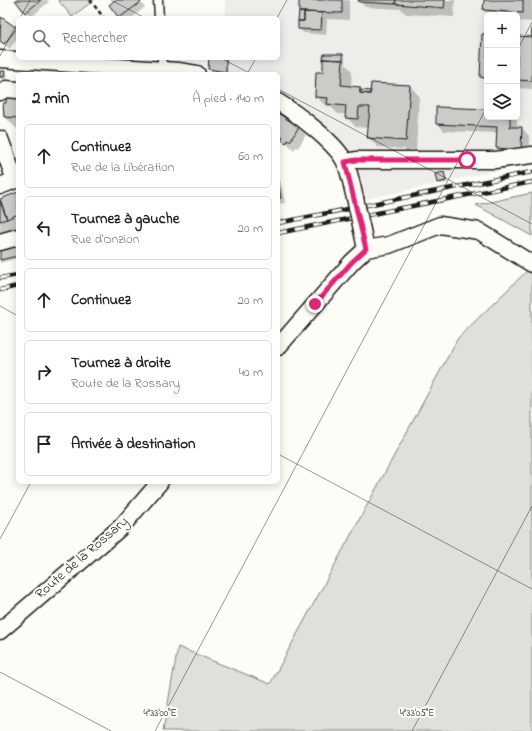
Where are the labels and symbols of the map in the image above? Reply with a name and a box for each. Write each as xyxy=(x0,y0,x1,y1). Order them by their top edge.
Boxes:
route start xyxy=(458,151,476,169)
route end xyxy=(306,295,324,313)
street label: Route de la Rossary xyxy=(31,511,134,605)
text: 4°33'00"E xyxy=(143,706,177,721)
text: 4°33'05"E xyxy=(400,706,434,721)

